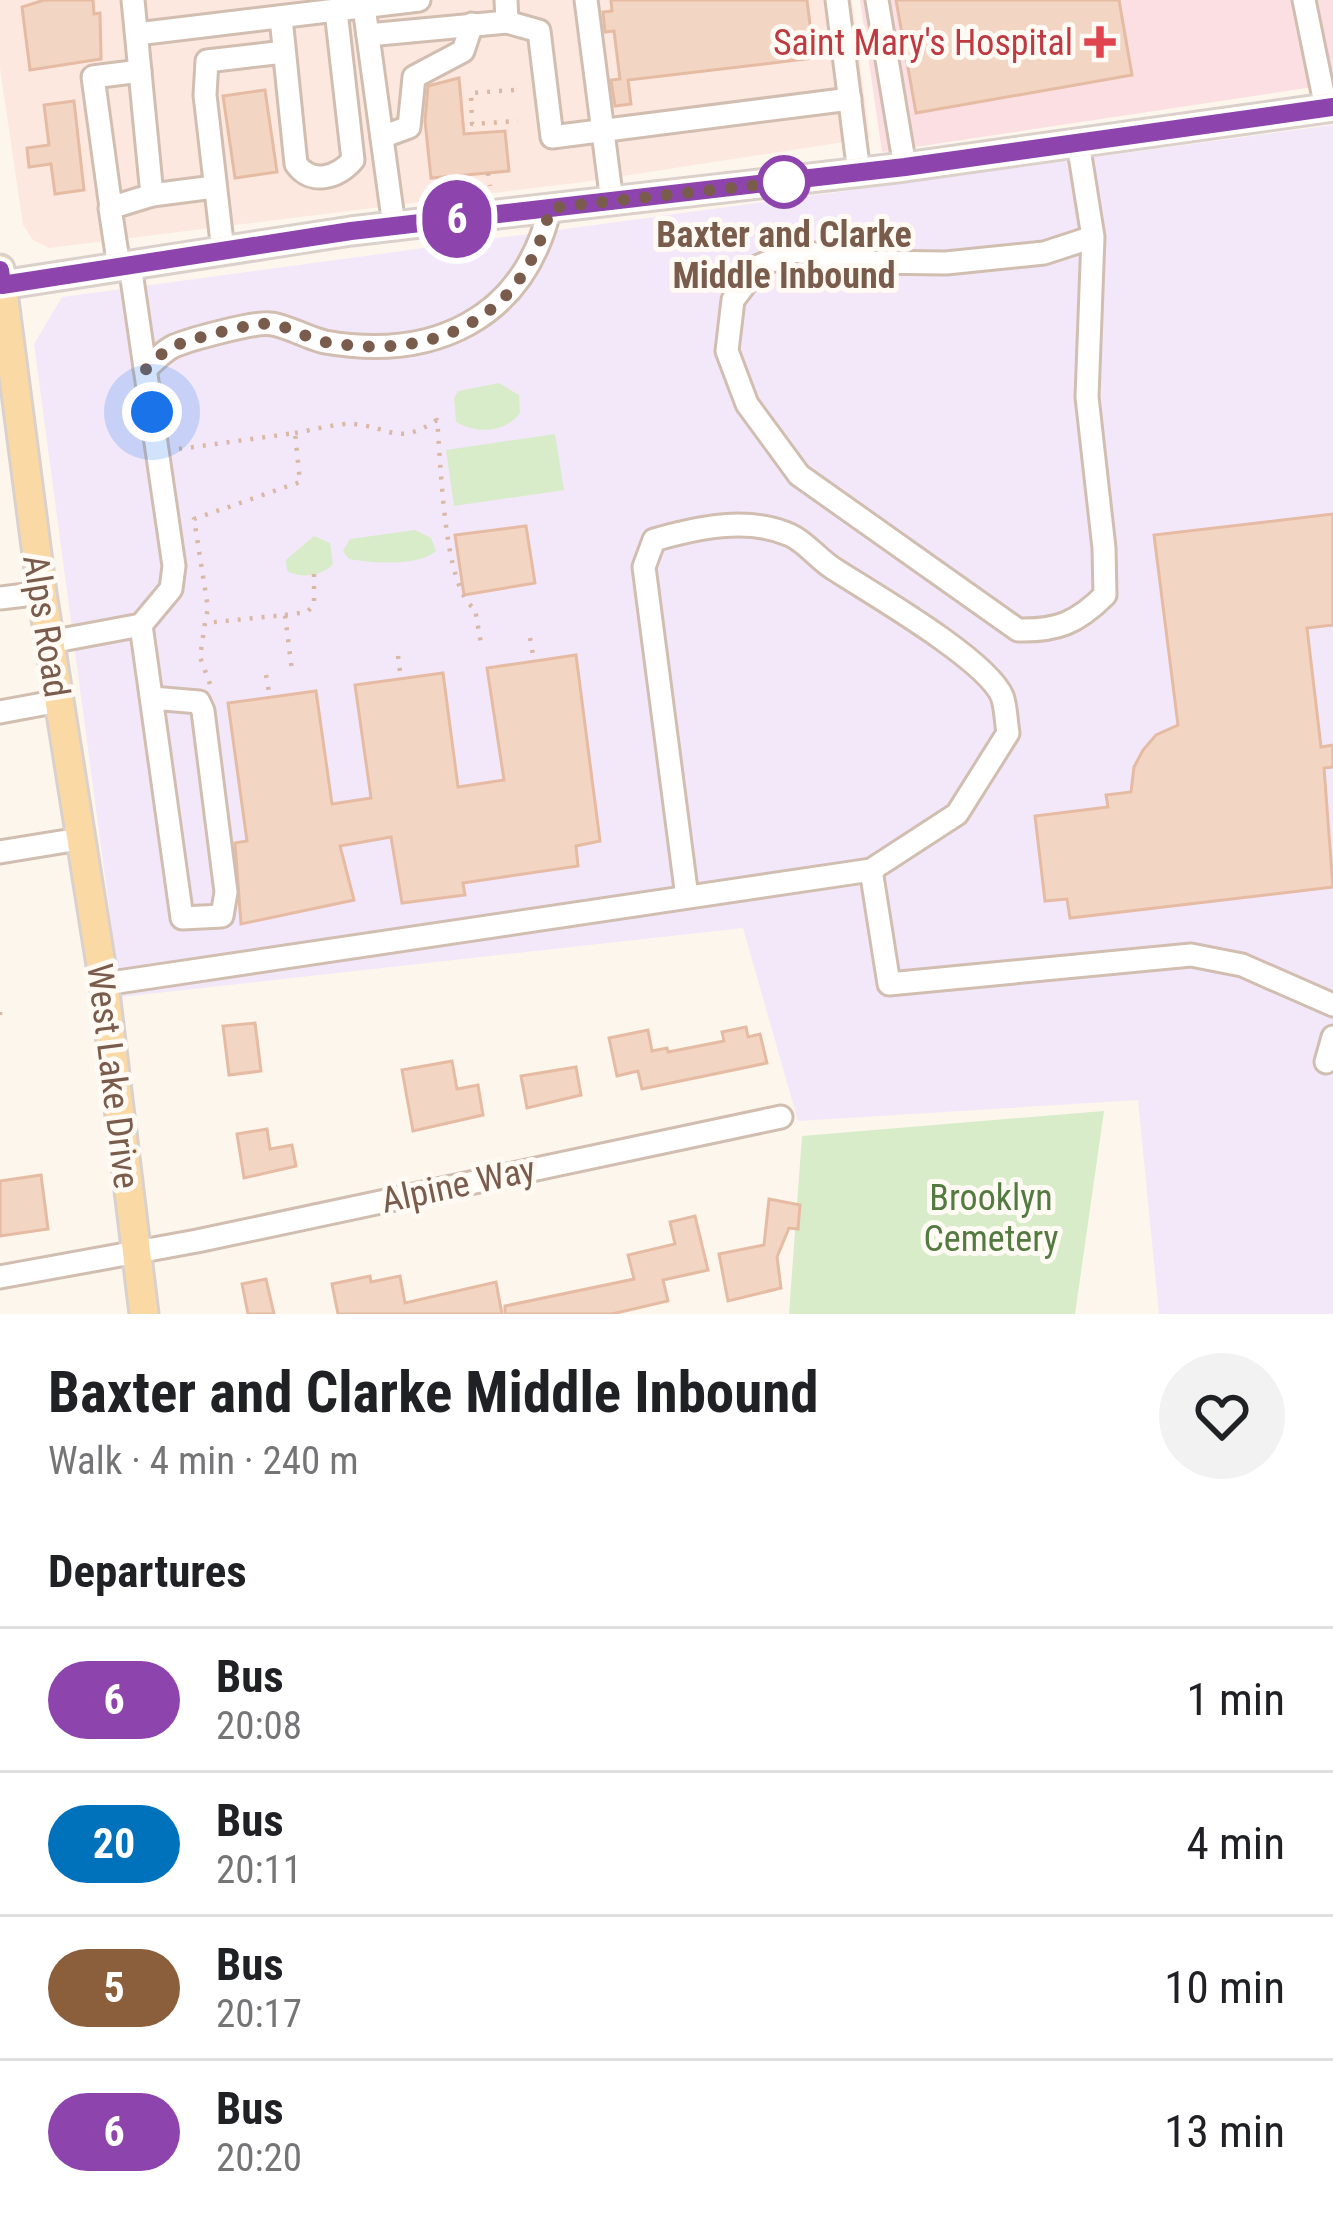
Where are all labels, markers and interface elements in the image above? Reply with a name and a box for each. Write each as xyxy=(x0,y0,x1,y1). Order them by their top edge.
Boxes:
place label: Saint Mary's Hospital xyxy=(773,22,1073,64)
marker: Saint Mary's Hospital xyxy=(1084,26,1116,58)
marker: Baxter and Clarke Middle Inbound xyxy=(759,157,809,207)
line badge: 6 xyxy=(418,180,496,258)
text: 6 xyxy=(446,194,468,243)
place label: Baxter and Clarke Middle Inbound xyxy=(656,214,912,297)
your location xyxy=(122,382,182,442)
street label: Alps Road xyxy=(14,552,78,700)
street label: West Lake Drive xyxy=(78,961,148,1191)
street label: Alpine Way xyxy=(377,1148,539,1222)
park label: Brooklyn Cemetery xyxy=(923,1177,1059,1260)
button: heart xyxy=(1159,1353,1285,1479)
text: Baxter and Clarke Middle Inbound xyxy=(48,1359,819,1426)
text: Walk · 4 min · 240 m xyxy=(48,1438,359,1484)
text: Departures xyxy=(48,1545,247,1598)
text: Bus xyxy=(216,1650,284,1703)
text: 1 min xyxy=(1186,1673,1285,1726)
text: 6 xyxy=(103,1675,125,1724)
text: 20:08 xyxy=(216,1703,302,1749)
text: Bus xyxy=(216,1794,284,1847)
text: 4 min xyxy=(1186,1817,1285,1870)
text: 20 xyxy=(93,1819,135,1868)
text: 20:11 xyxy=(216,1847,302,1893)
text: Bus xyxy=(216,1938,284,1991)
text: 10 min xyxy=(1164,1961,1285,2014)
text: 5 xyxy=(103,1963,125,2012)
text: 20:17 xyxy=(216,1991,302,2037)
text: Bus xyxy=(216,2082,284,2135)
text: 13 min xyxy=(1164,2105,1285,2158)
text: 6 xyxy=(103,2107,125,2156)
text: 20:20 xyxy=(216,2135,302,2181)

